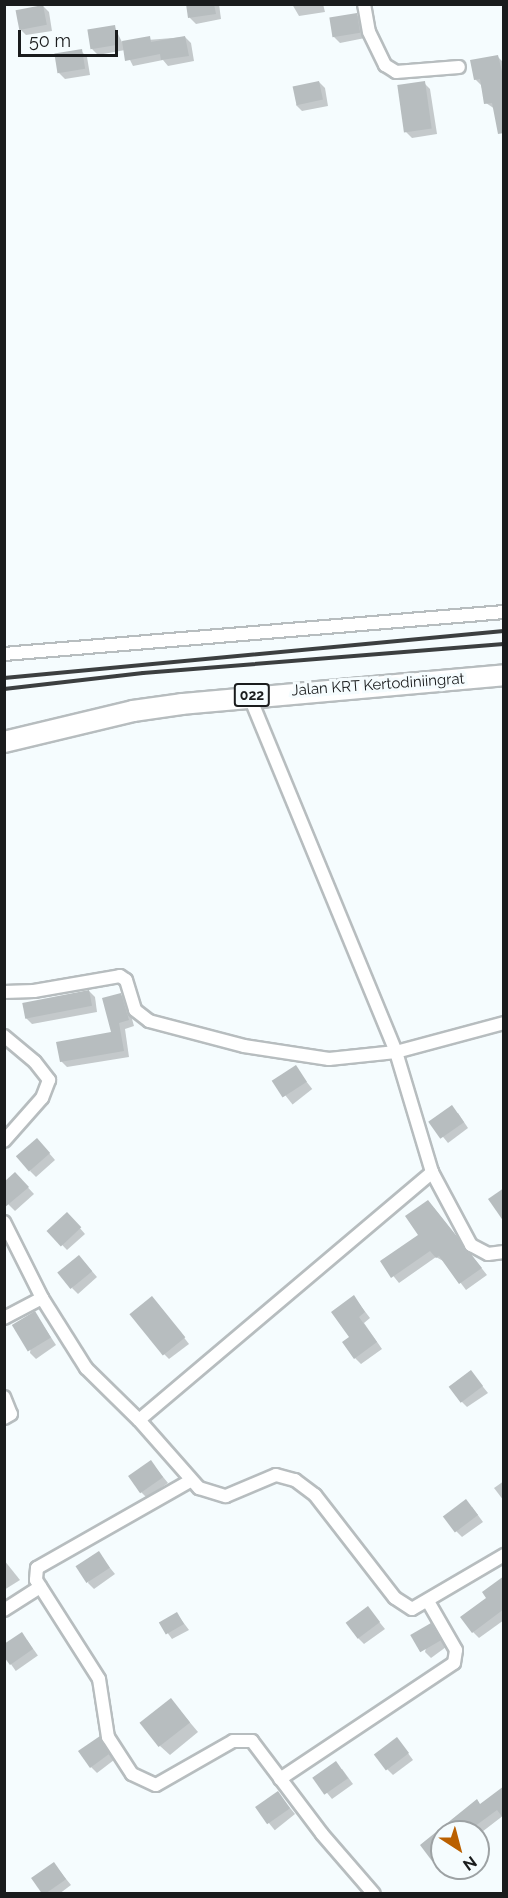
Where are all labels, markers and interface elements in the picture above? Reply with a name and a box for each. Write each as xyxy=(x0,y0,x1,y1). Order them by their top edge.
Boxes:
scale bar xyxy=(21,18,122,56)
text: 50 m xyxy=(29,30,71,51)
street label: Jalan KRT Kertodiniingrat xyxy=(291,670,465,700)
road number: 022 xyxy=(232,684,272,706)
north arrow xyxy=(430,1820,490,1880)
text: N xyxy=(459,1852,480,1875)

